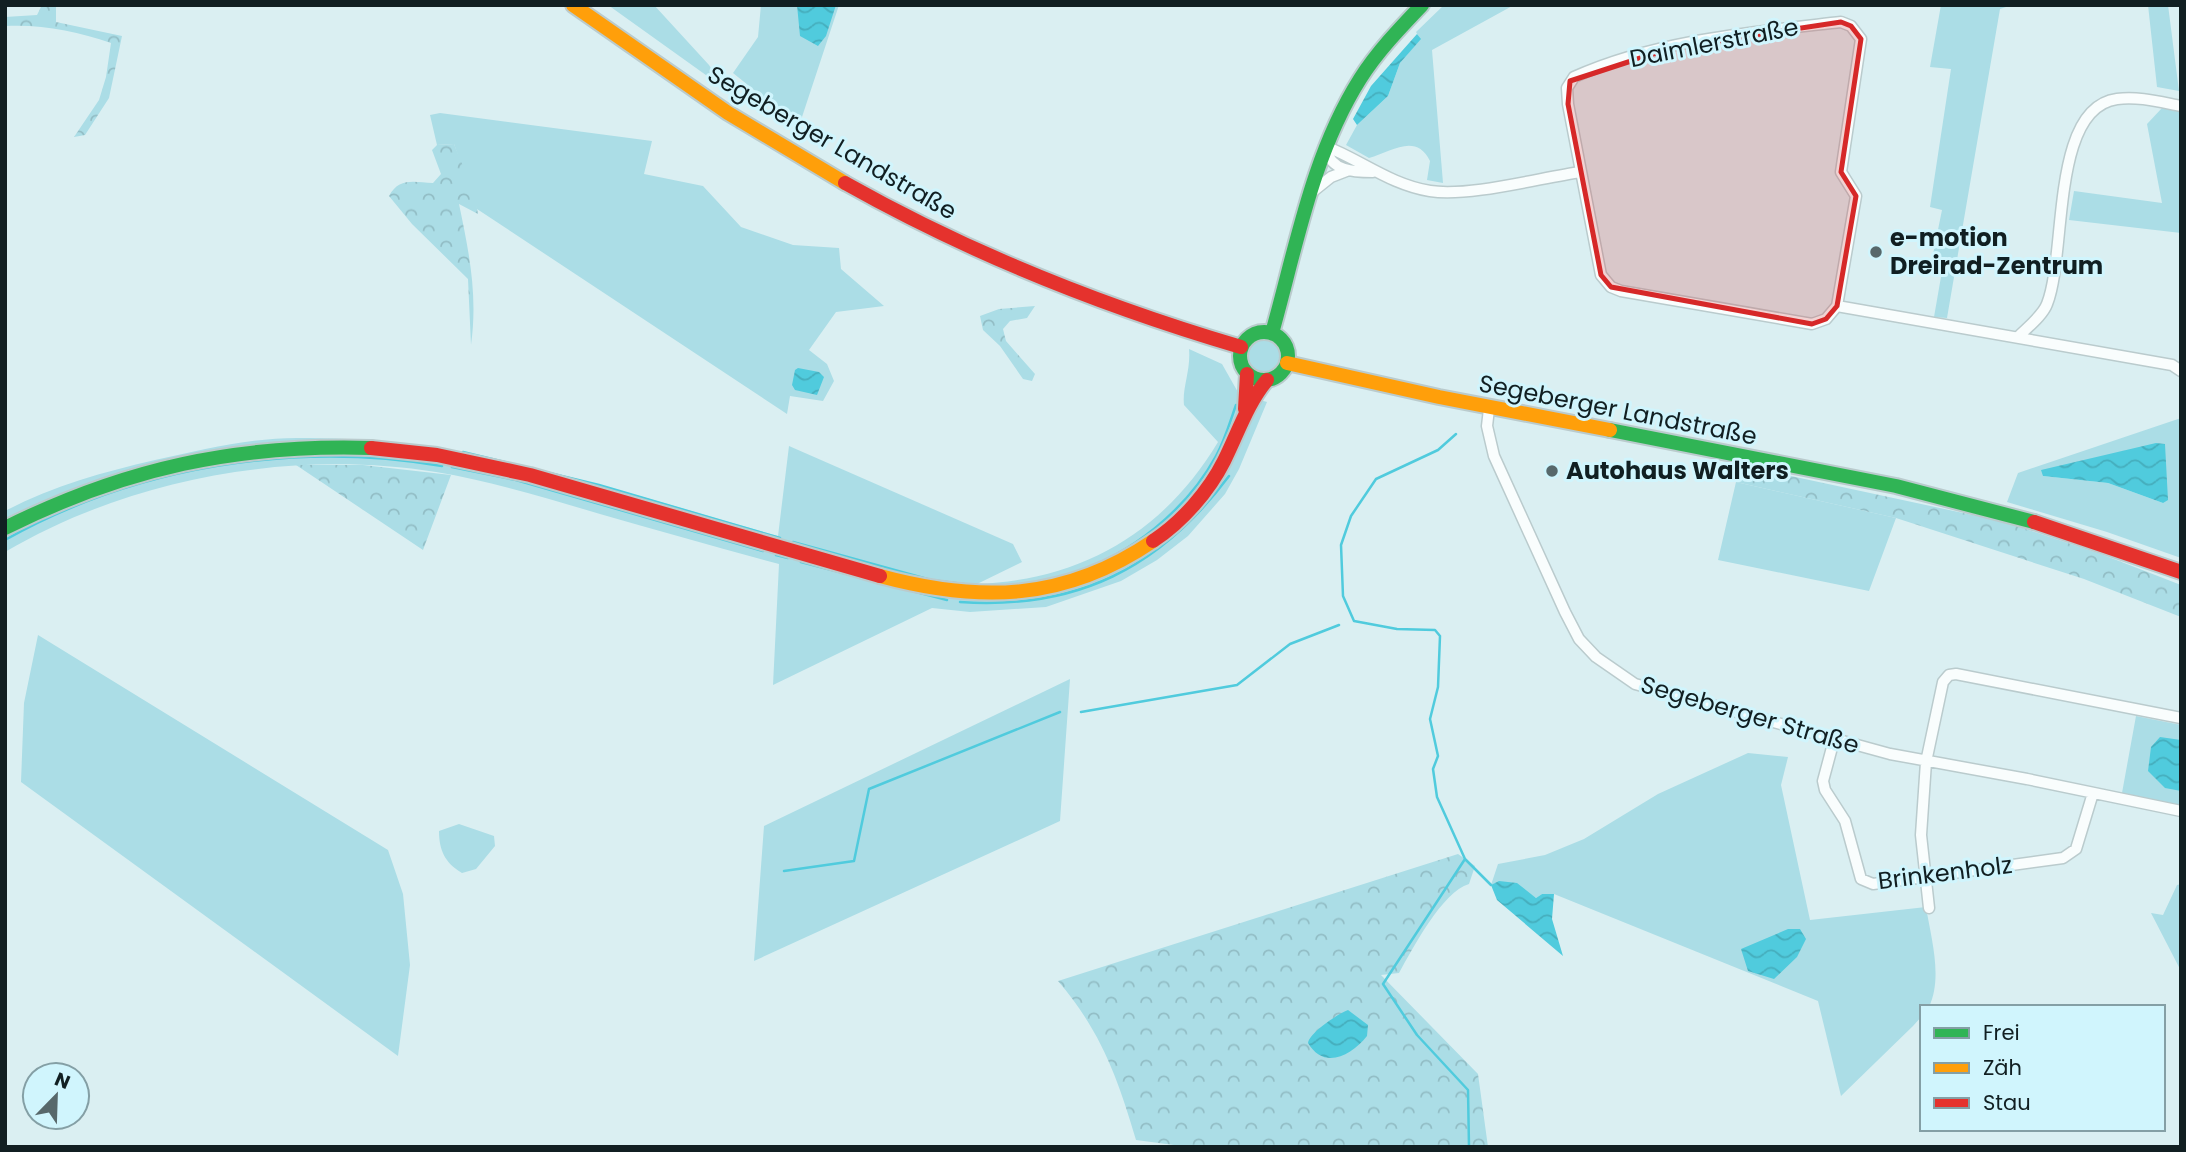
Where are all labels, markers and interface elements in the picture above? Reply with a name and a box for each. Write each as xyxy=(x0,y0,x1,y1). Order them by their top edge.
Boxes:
street label: Daimlerstraße xyxy=(1627,10,1801,75)
street label: Segeberger Landstraße xyxy=(702,58,963,227)
place label: e-motion Dreirad-Zentrum xyxy=(1890,221,2103,282)
marker: e-motion Dreirad-Zentrum xyxy=(1868,244,1884,260)
street label: Segeberger Landstraße xyxy=(1476,366,1760,453)
place label: Autohaus Walters xyxy=(1566,454,1789,487)
marker: Autohaus Walters xyxy=(1544,463,1560,479)
street label: Segeberger Straße xyxy=(1637,668,1863,762)
street label: Brinkenholz xyxy=(1876,848,2014,897)
legend xyxy=(1920,1005,2165,1131)
text: Frei xyxy=(1983,1018,2020,1047)
text: Zäh xyxy=(1983,1053,2022,1082)
north arrow xyxy=(21,1061,91,1131)
text: N xyxy=(51,1066,74,1096)
text: Stau xyxy=(1983,1088,2031,1117)

